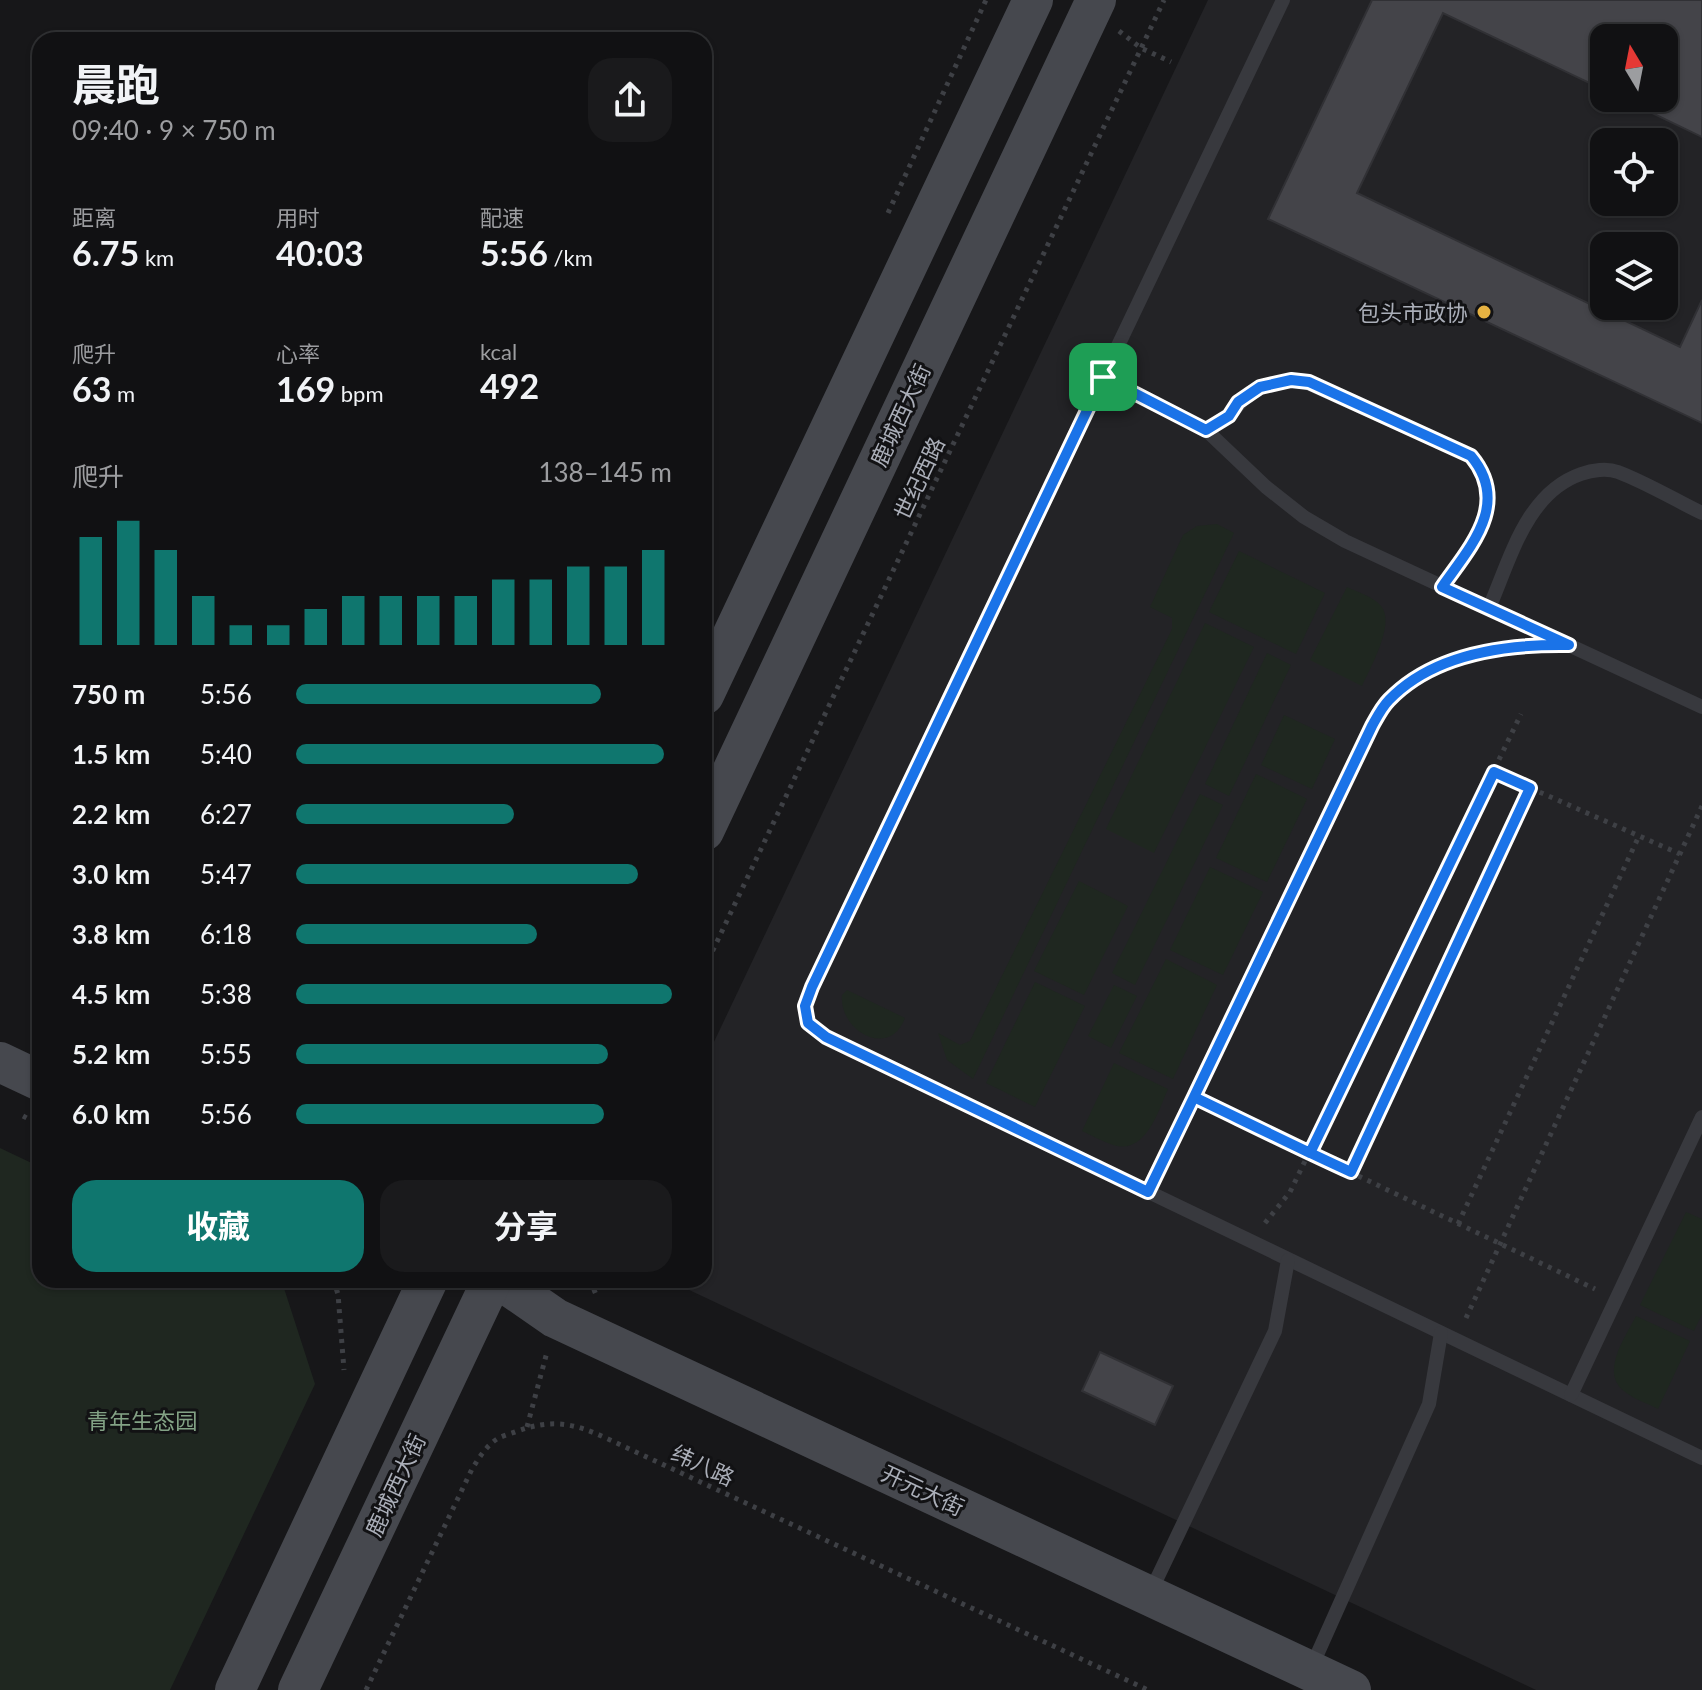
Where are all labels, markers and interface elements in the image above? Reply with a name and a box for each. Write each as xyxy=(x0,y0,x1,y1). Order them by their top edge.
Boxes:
north arrow xyxy=(1590,24,1678,112)
map controls xyxy=(1590,24,1678,320)
text: 晨跑 xyxy=(72,58,160,110)
button: share xyxy=(588,58,672,142)
text: 09:40 · 9 × 750 m xyxy=(72,114,276,146)
button: locate xyxy=(1590,128,1678,216)
text: 距离 xyxy=(72,204,116,231)
text: 用时 xyxy=(276,204,320,231)
text: 配速 xyxy=(480,204,524,231)
text: 6.75 xyxy=(72,232,139,273)
text: 40:03 xyxy=(276,232,364,273)
text: 5:56 xyxy=(480,232,548,273)
button: layers xyxy=(1590,232,1678,320)
text: km xyxy=(139,244,174,271)
text: /km xyxy=(548,244,593,271)
place label: 包头市政协 xyxy=(1358,299,1468,326)
marker: 包头市政协 xyxy=(1475,303,1493,321)
text: kcal xyxy=(480,338,517,365)
text: 爬升 xyxy=(72,340,116,367)
text: 心率 xyxy=(276,340,320,367)
pin xyxy=(1069,343,1137,411)
icon: arrive xyxy=(1081,355,1125,399)
street label: 鹿城西大街 xyxy=(865,359,935,471)
text: 492 xyxy=(480,365,539,406)
text: 63 xyxy=(72,368,111,409)
text: 169 xyxy=(276,368,335,409)
text: m xyxy=(111,380,135,407)
text: bpm xyxy=(335,380,384,407)
street label: 世纪西路 xyxy=(888,432,950,524)
text: 138–145 m xyxy=(538,456,672,488)
text: 爬升 xyxy=(72,460,124,492)
text: 750 m xyxy=(72,678,145,710)
text: 5:56 xyxy=(200,678,252,710)
text: 1.5 km xyxy=(72,738,150,770)
text: 5:40 xyxy=(200,738,252,770)
text: 2.2 km xyxy=(72,798,150,830)
text: 6:27 xyxy=(200,798,252,830)
text: 3.0 km xyxy=(72,858,150,890)
text: 5:47 xyxy=(200,858,252,890)
text: 3.8 km xyxy=(72,918,150,950)
text: 6:18 xyxy=(200,918,252,950)
text: 4.5 km xyxy=(72,978,150,1010)
text: 5:38 xyxy=(200,978,252,1010)
text: 5.2 km xyxy=(72,1038,150,1070)
text: 5:55 xyxy=(200,1038,252,1070)
text: 6.0 km xyxy=(72,1098,150,1130)
text: 5:56 xyxy=(200,1098,252,1130)
button: 收藏 xyxy=(72,1180,364,1272)
button: 分享 xyxy=(380,1180,672,1272)
park label: 青年生态园 xyxy=(87,1407,197,1434)
street label: 鹿城西大街 xyxy=(360,1429,430,1541)
street label: 纬八路 xyxy=(667,1439,739,1491)
street label: 开元大街 xyxy=(877,1459,969,1521)

